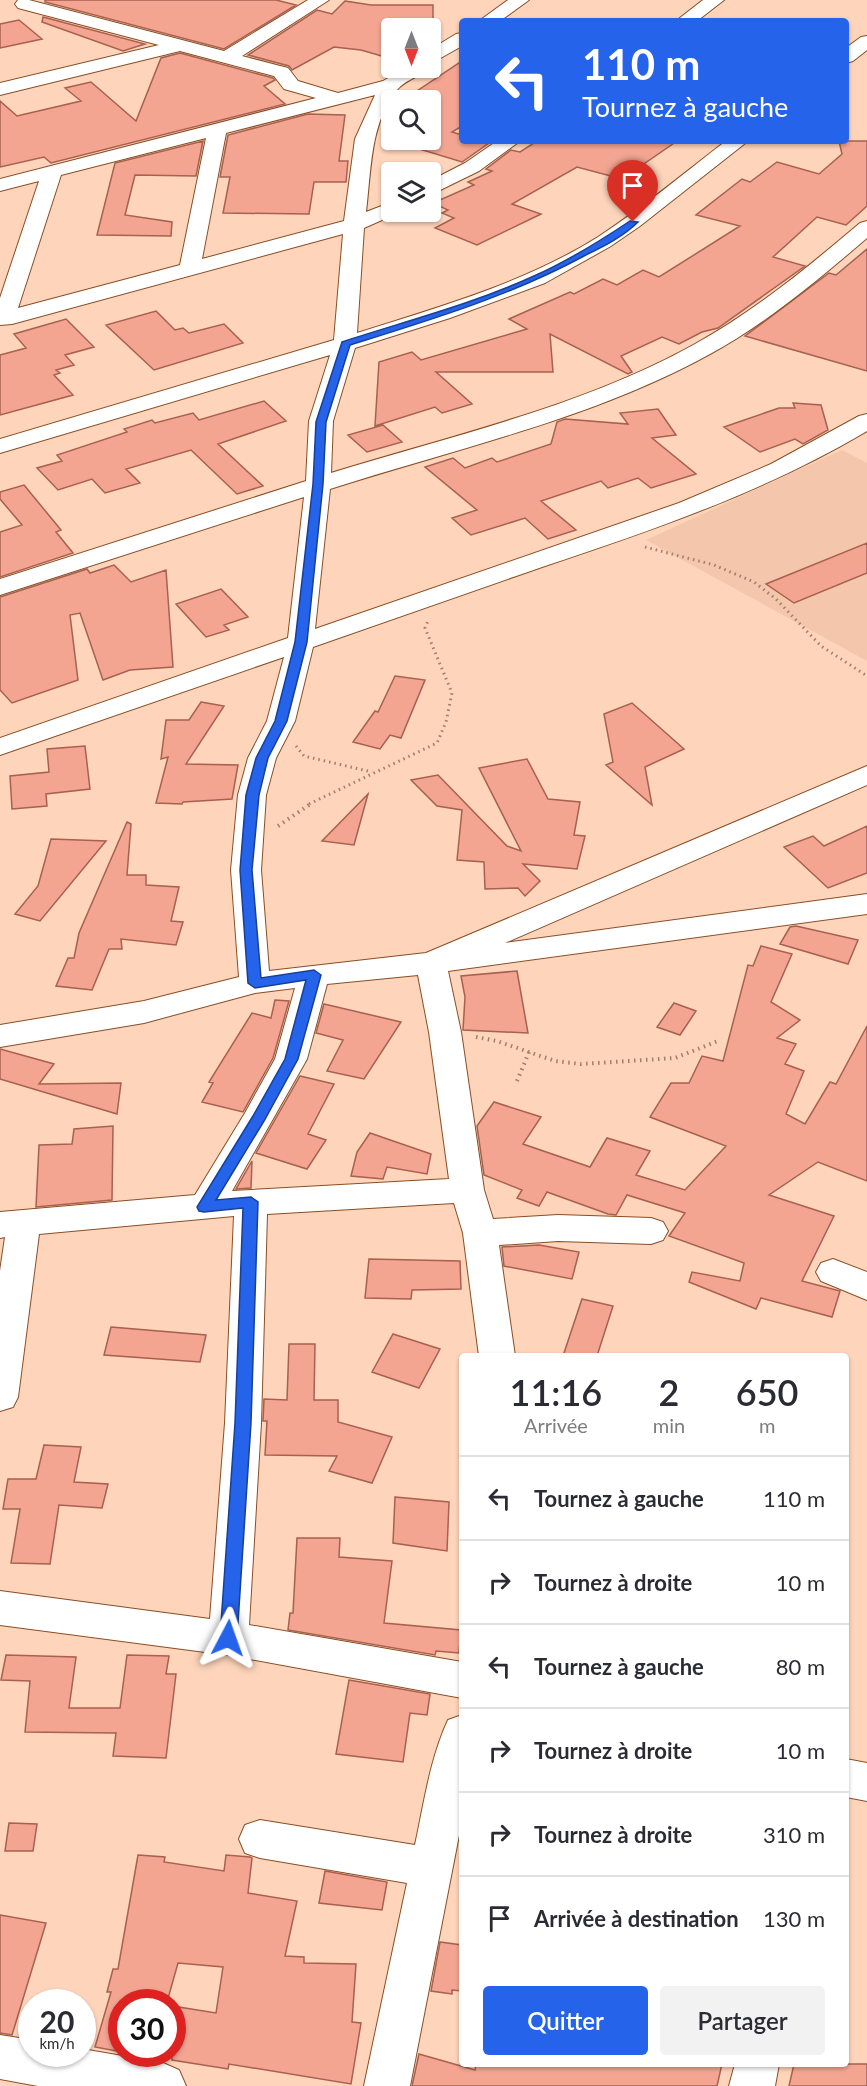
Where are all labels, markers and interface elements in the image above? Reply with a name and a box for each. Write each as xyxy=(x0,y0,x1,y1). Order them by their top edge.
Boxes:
north arrow xyxy=(381,18,441,78)
map controls xyxy=(381,18,441,222)
text: 110 m xyxy=(582,39,700,89)
icon: left xyxy=(483,42,561,120)
button: search xyxy=(381,90,441,150)
text: Tournez à gauche xyxy=(582,90,788,123)
pin xyxy=(607,160,658,222)
button: layers xyxy=(381,162,441,222)
icon: arrive xyxy=(616,169,649,202)
text: 11:16 xyxy=(510,1370,602,1414)
text: 2 xyxy=(659,1370,679,1414)
text: 650 xyxy=(736,1370,798,1414)
text: Arrivée xyxy=(524,1413,588,1437)
text: min xyxy=(653,1413,685,1437)
text: m xyxy=(759,1413,775,1437)
icon: left xyxy=(483,1482,516,1515)
text: Tournez à gauche xyxy=(534,1485,704,1512)
text: 110 m xyxy=(763,1485,825,1512)
icon: right xyxy=(483,1566,516,1599)
text: Tournez à droite xyxy=(534,1569,692,1596)
text: 10 m xyxy=(776,1569,825,1596)
position arrow xyxy=(196,1606,260,1670)
icon: left xyxy=(483,1650,516,1683)
text: Tournez à gauche xyxy=(534,1653,704,1680)
text: 80 m xyxy=(776,1653,825,1680)
icon: right xyxy=(483,1734,516,1767)
text: Tournez à droite xyxy=(534,1737,692,1764)
text: 10 m xyxy=(776,1737,825,1764)
icon: right xyxy=(483,1818,516,1851)
text: Tournez à droite xyxy=(534,1821,692,1848)
text: 310 m xyxy=(763,1821,825,1848)
icon: arrive xyxy=(483,1902,516,1935)
text: Arrivée à destination xyxy=(534,1905,739,1932)
text: 130 m xyxy=(763,1905,825,1932)
button: Quitter xyxy=(483,1986,648,2055)
button: Partager xyxy=(660,1986,825,2055)
speed limit sign: 30 xyxy=(108,1989,186,2067)
text: 20 xyxy=(40,2003,74,2039)
text: km/h xyxy=(39,2034,75,2052)

